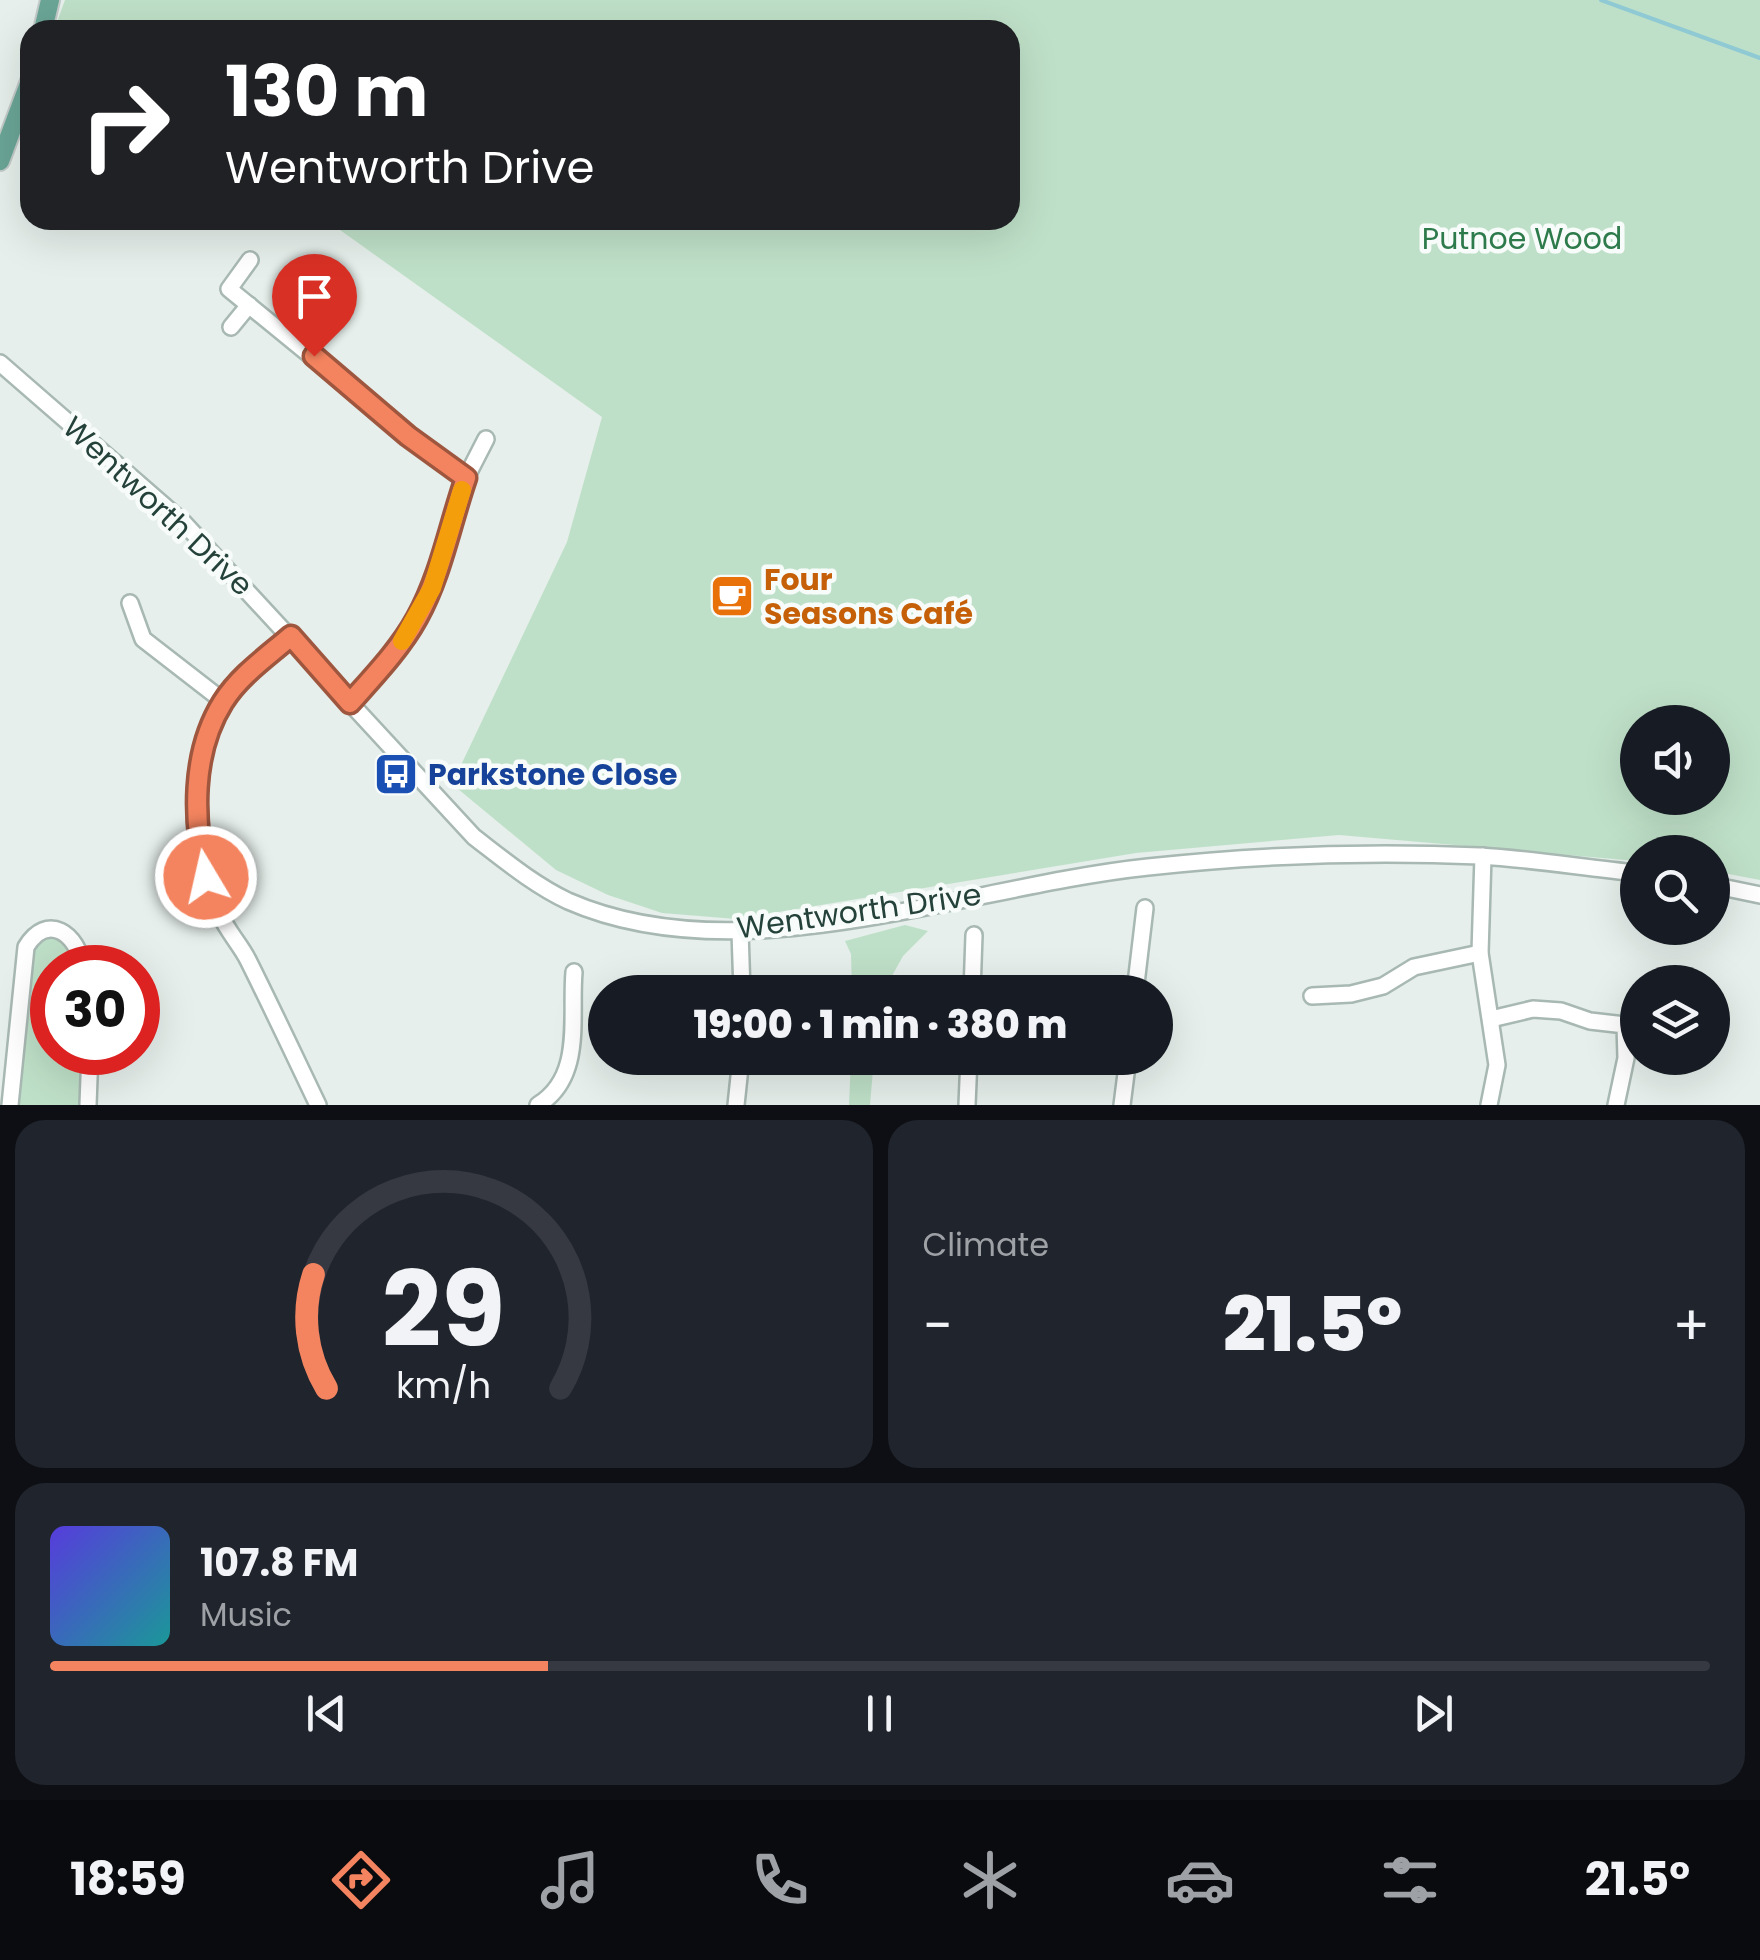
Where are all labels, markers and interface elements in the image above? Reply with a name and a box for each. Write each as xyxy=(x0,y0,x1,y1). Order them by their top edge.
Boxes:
text: 130 m xyxy=(225,42,428,141)
icon: right xyxy=(60,60,190,190)
text: Wentworth Drive xyxy=(225,136,595,199)
park label: Putnoe Wood xyxy=(1422,217,1622,260)
pin xyxy=(272,254,357,357)
icon: arrive xyxy=(287,269,342,324)
street label: Wentworth Drive xyxy=(53,406,263,606)
place label: Four Seasons Café xyxy=(764,558,973,635)
cafe icon: Four Seasons Café xyxy=(709,573,755,619)
map controls xyxy=(1620,705,1730,1075)
button: sound xyxy=(1620,705,1730,815)
bus stop icon: Parkstone Close xyxy=(373,751,419,797)
place label: Parkstone Close xyxy=(428,753,678,796)
position arrow xyxy=(154,825,258,929)
button: search xyxy=(1620,835,1730,945)
street label: Wentworth Drive xyxy=(734,873,984,949)
speed limit sign: 30 xyxy=(30,945,160,1075)
button: layers xyxy=(1620,965,1730,1075)
text: 19:00 · 1 min · 380 m xyxy=(694,998,1067,1051)
text: Climate xyxy=(923,1222,1049,1267)
text: 29 xyxy=(382,1237,505,1382)
text: 21.5° xyxy=(1223,1272,1402,1377)
text: − xyxy=(923,1287,953,1364)
text: + xyxy=(1672,1287,1710,1364)
text: km/h xyxy=(396,1360,491,1411)
text: 107.8 FM xyxy=(200,1536,358,1589)
text: Music xyxy=(200,1592,292,1637)
icon: previous xyxy=(299,1686,354,1741)
icon: pause xyxy=(852,1686,907,1741)
icon: next xyxy=(1406,1686,1461,1741)
icon: directions xyxy=(326,1845,396,1915)
icon: music xyxy=(535,1845,605,1915)
icon: phone xyxy=(745,1845,815,1915)
icon: climate xyxy=(955,1845,1025,1915)
icon: car xyxy=(1165,1845,1235,1915)
icon: filters xyxy=(1375,1845,1445,1915)
text: 18:59 xyxy=(70,1848,186,1911)
text: 21.5° xyxy=(1585,1848,1690,1911)

